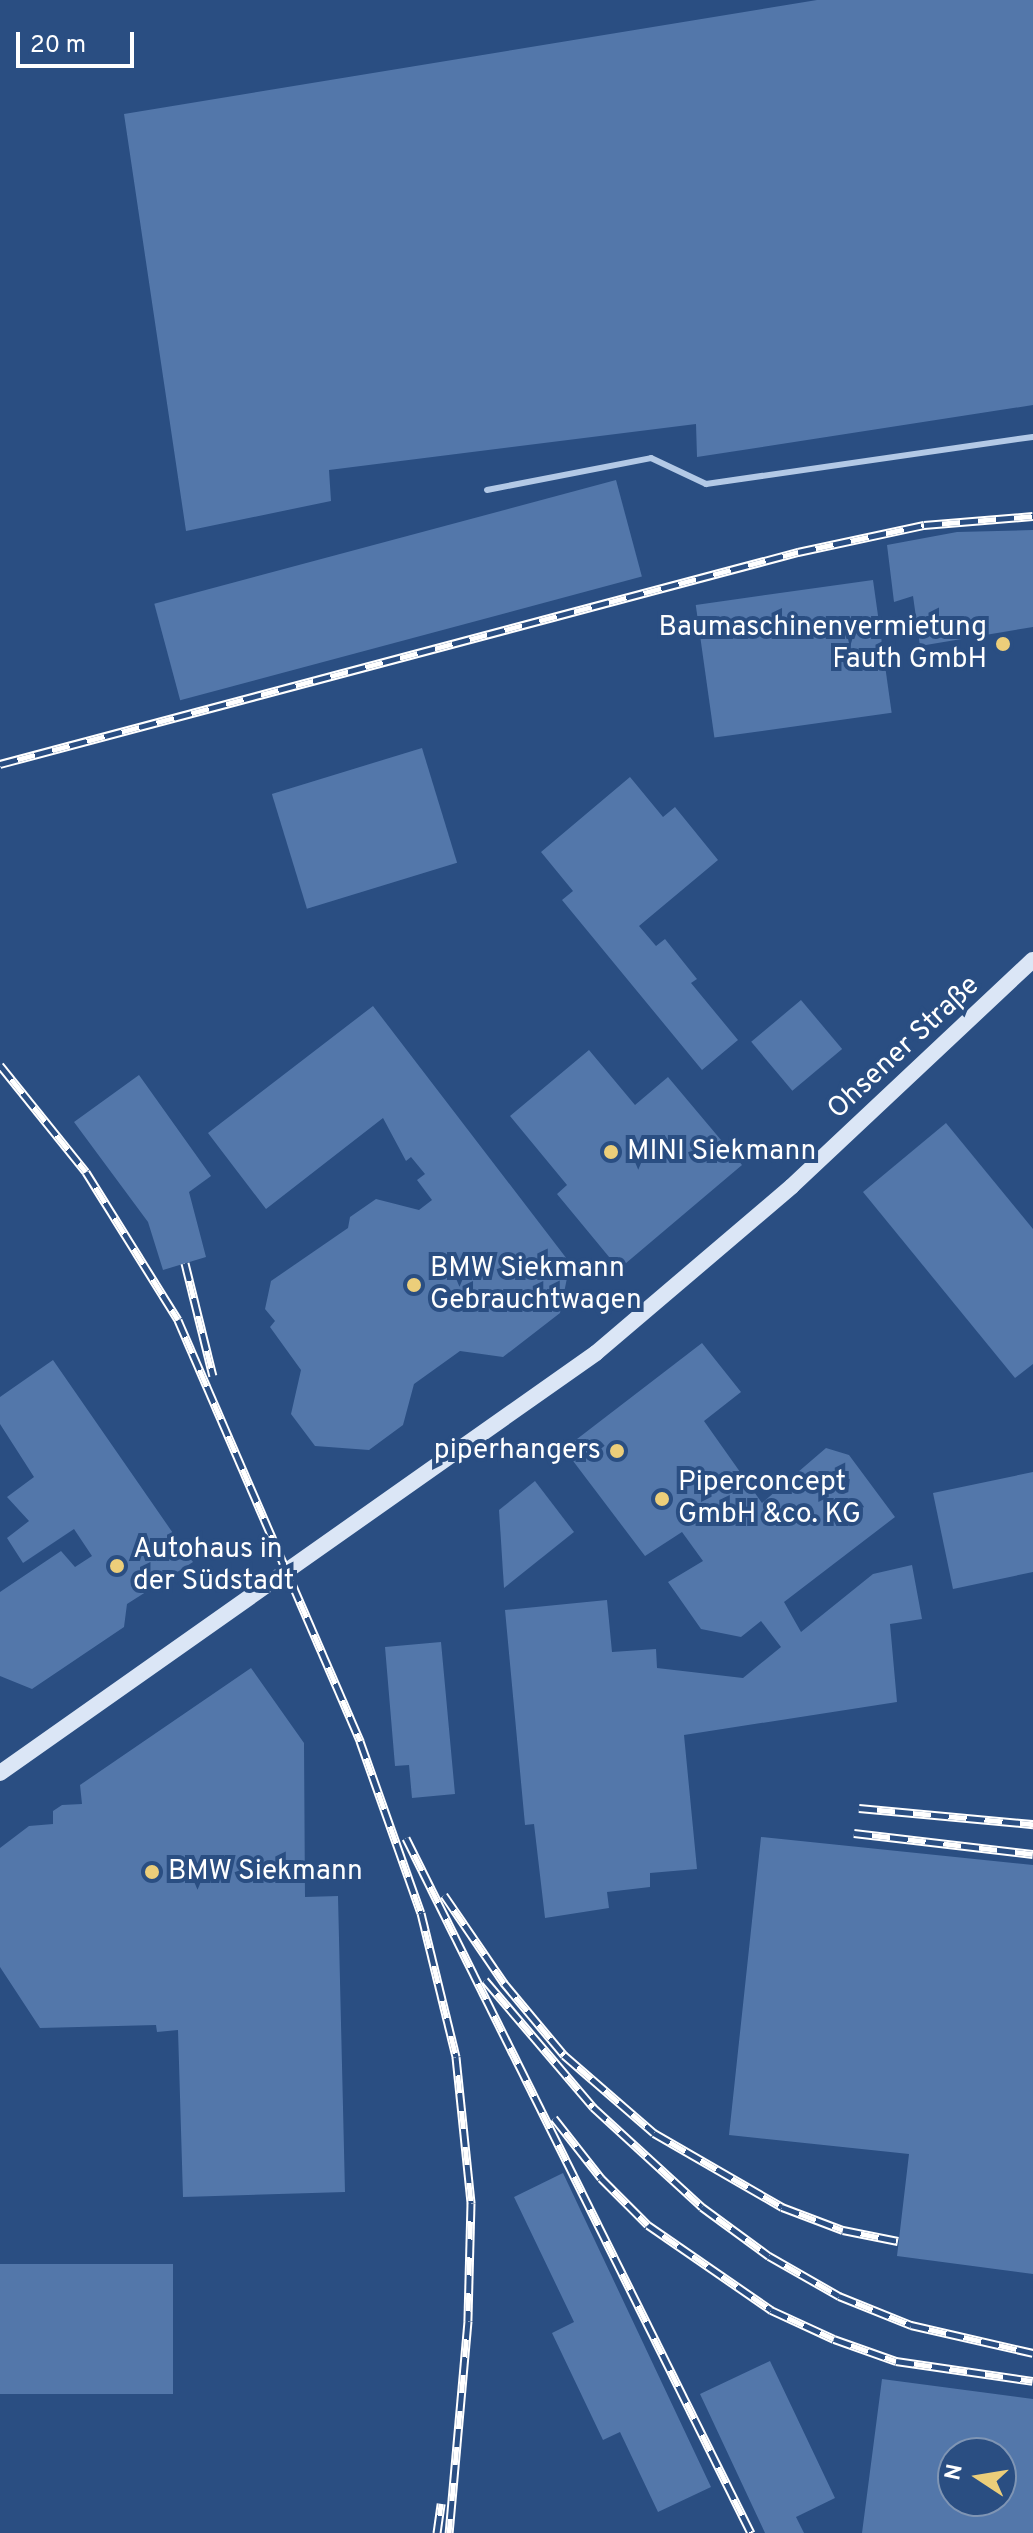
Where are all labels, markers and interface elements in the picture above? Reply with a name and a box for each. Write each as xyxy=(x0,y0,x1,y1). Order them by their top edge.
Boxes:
scale bar xyxy=(20,16,138,66)
text: 20 m xyxy=(30,31,86,61)
place label: Baumaschinenvermietung Fauth GmbH xyxy=(658,611,987,677)
marker: Baumaschinenvermietung Fauth GmbH xyxy=(994,635,1012,653)
street label: Ohsener Straße xyxy=(821,969,987,1127)
place label: MINI Siekmann xyxy=(627,1135,816,1169)
marker: MINI Siekmann xyxy=(602,1143,620,1161)
place label: BMW Siekmann Gebrauchtwagen xyxy=(430,1252,642,1318)
marker: BMW Siekmann Gebrauchtwagen xyxy=(405,1276,423,1294)
place label: piperhangers xyxy=(434,1434,601,1468)
marker: piperhangers xyxy=(608,1442,626,1460)
place label: Piperconcept GmbH &co. KG xyxy=(678,1466,861,1532)
marker: Piperconcept GmbH &co. KG xyxy=(653,1490,671,1508)
place label: Autohaus in der Südstadt xyxy=(133,1533,294,1599)
marker: Autohaus in der Südstadt xyxy=(108,1557,126,1575)
place label: BMW Siekmann xyxy=(168,1855,363,1889)
marker: BMW Siekmann xyxy=(143,1863,161,1881)
north arrow xyxy=(937,2437,1017,2517)
text: N xyxy=(940,2462,970,2483)

